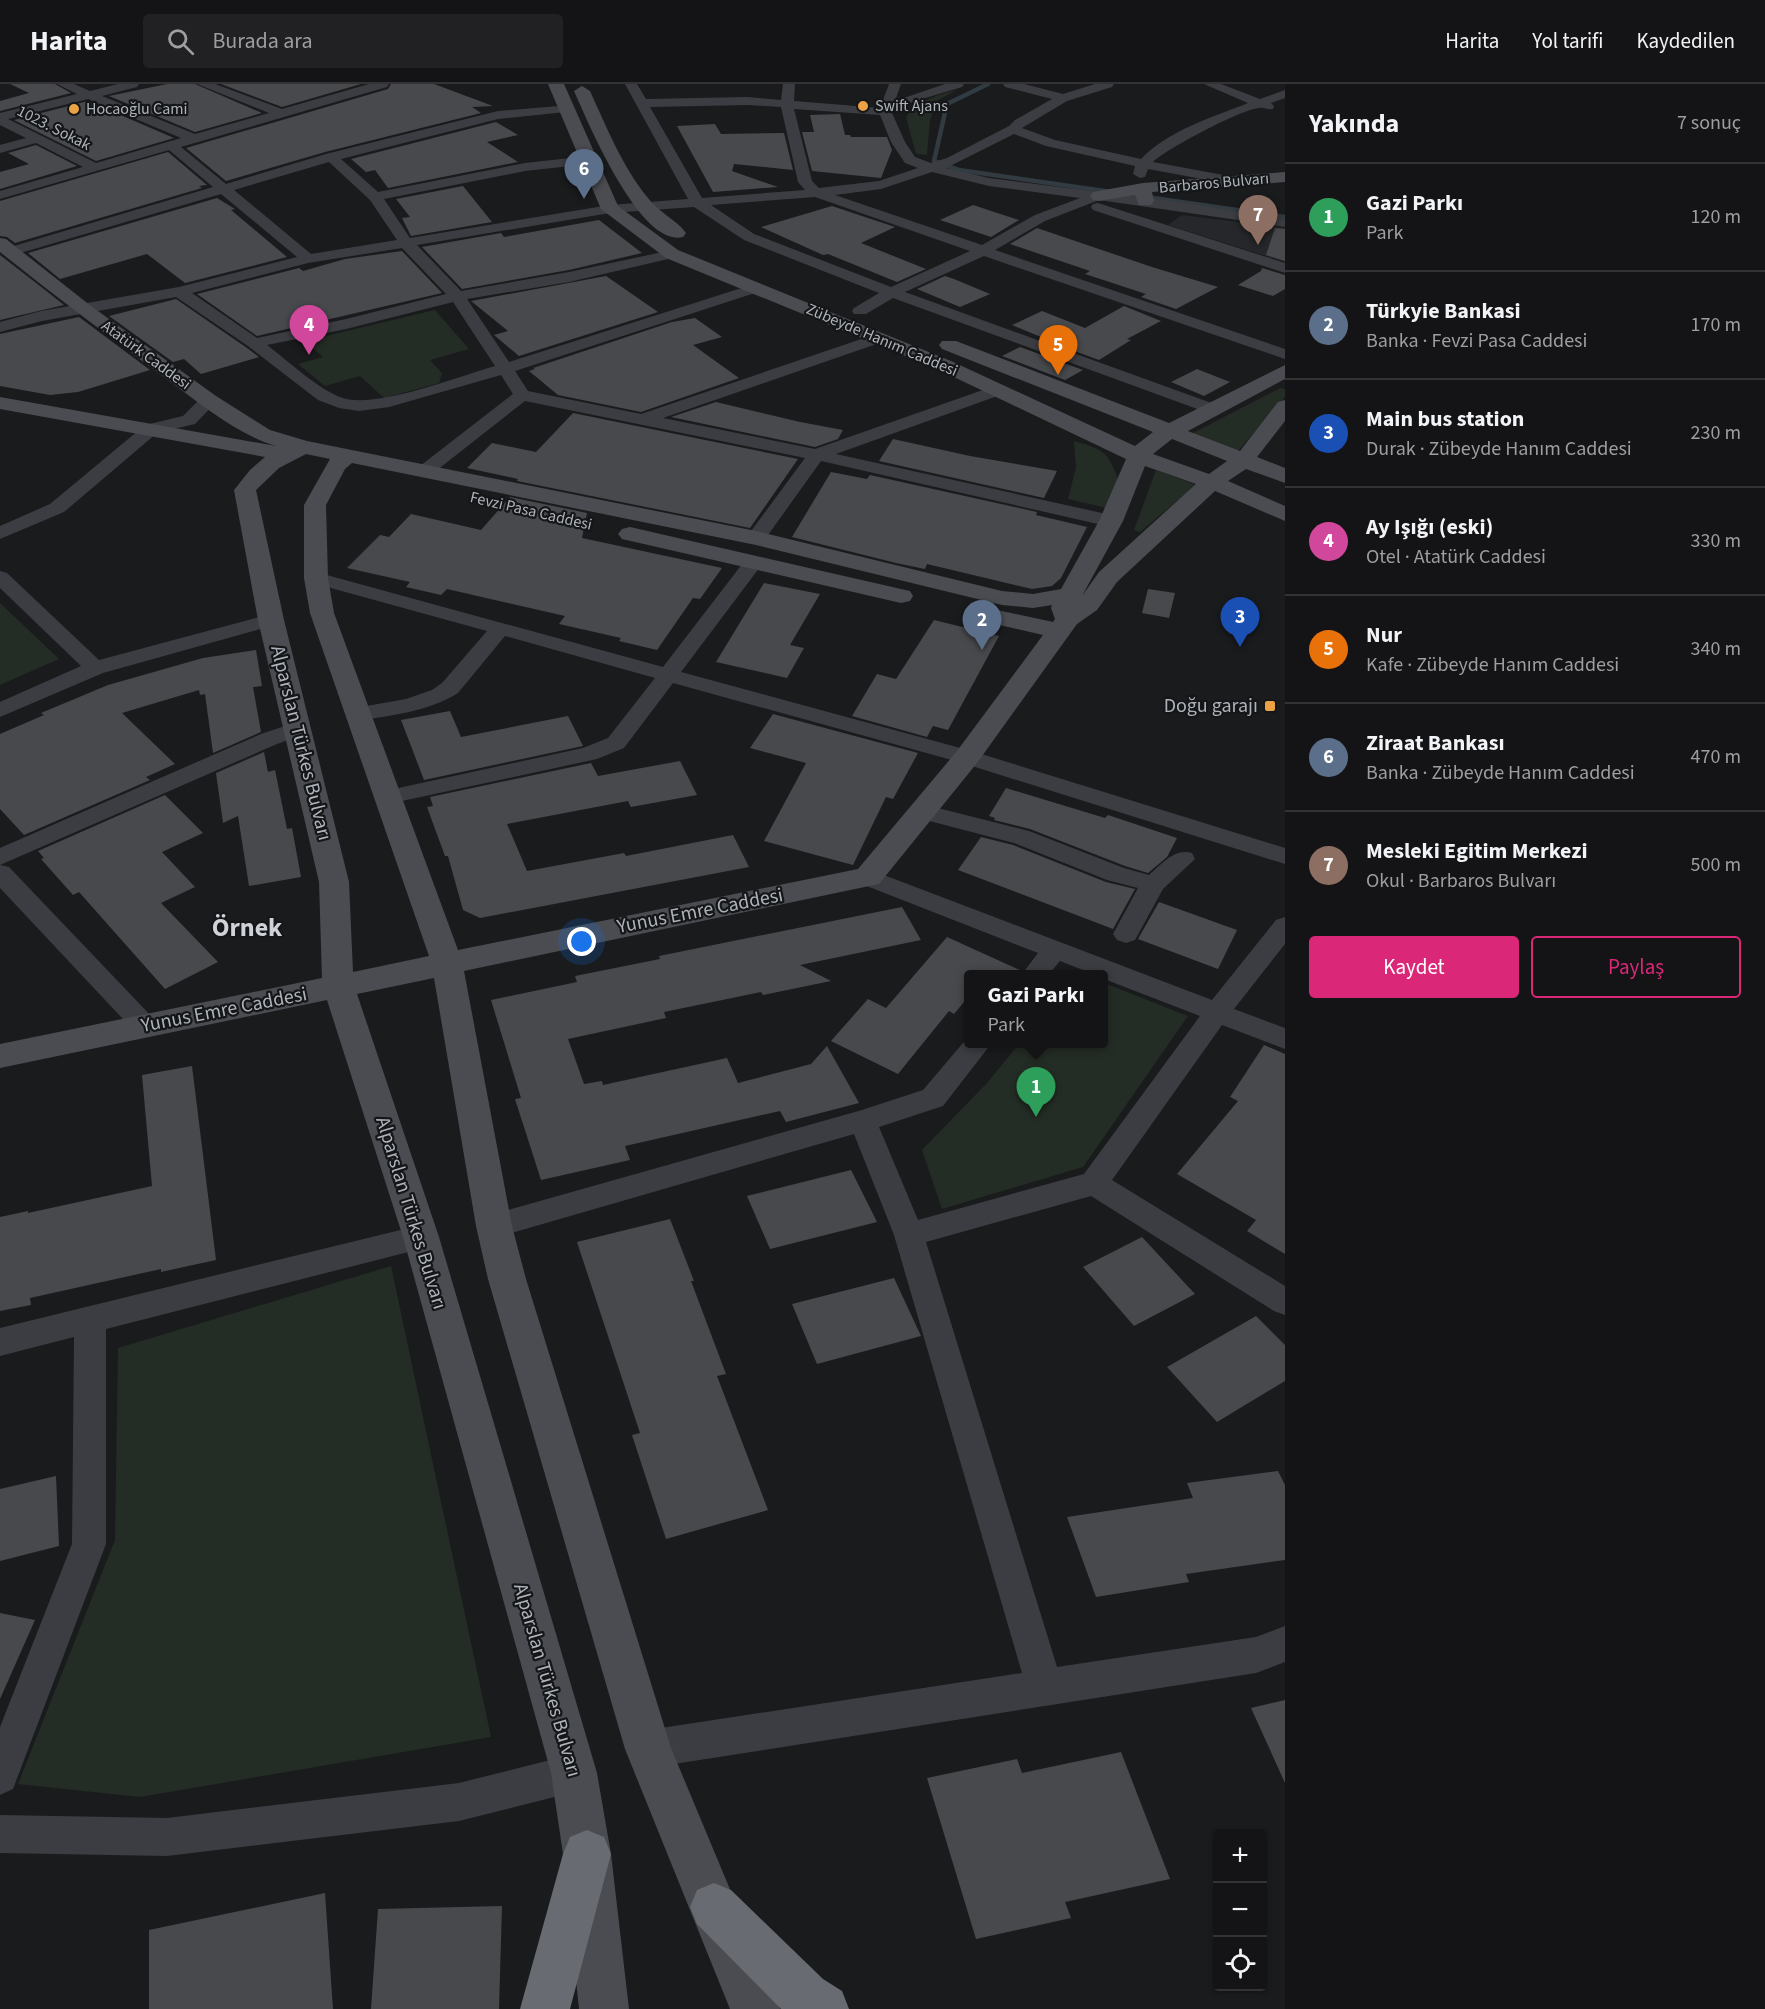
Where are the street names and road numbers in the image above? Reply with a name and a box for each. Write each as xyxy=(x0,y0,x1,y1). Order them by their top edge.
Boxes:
street label: 1023. Sokak xyxy=(13,100,95,156)
street label: Barbaros Bulvarı xyxy=(1158,167,1270,199)
street label: Zübeyde Hanım Caddesi xyxy=(803,298,961,382)
street label: Atatürk Caddesi xyxy=(97,315,195,395)
street label: Fevzi Pasa Caddesi xyxy=(468,486,594,536)
street label: Alparslan Türkes Bulvarı xyxy=(263,642,339,844)
street label: Yunus Emre Caddesi xyxy=(614,881,785,941)
street label: Yunus Emre Caddesi xyxy=(138,980,309,1040)
street label: Alparslan Türkes Bulvarı xyxy=(368,1113,454,1313)
street label: Alparslan Türkes Bulvarı xyxy=(506,1580,588,1780)

